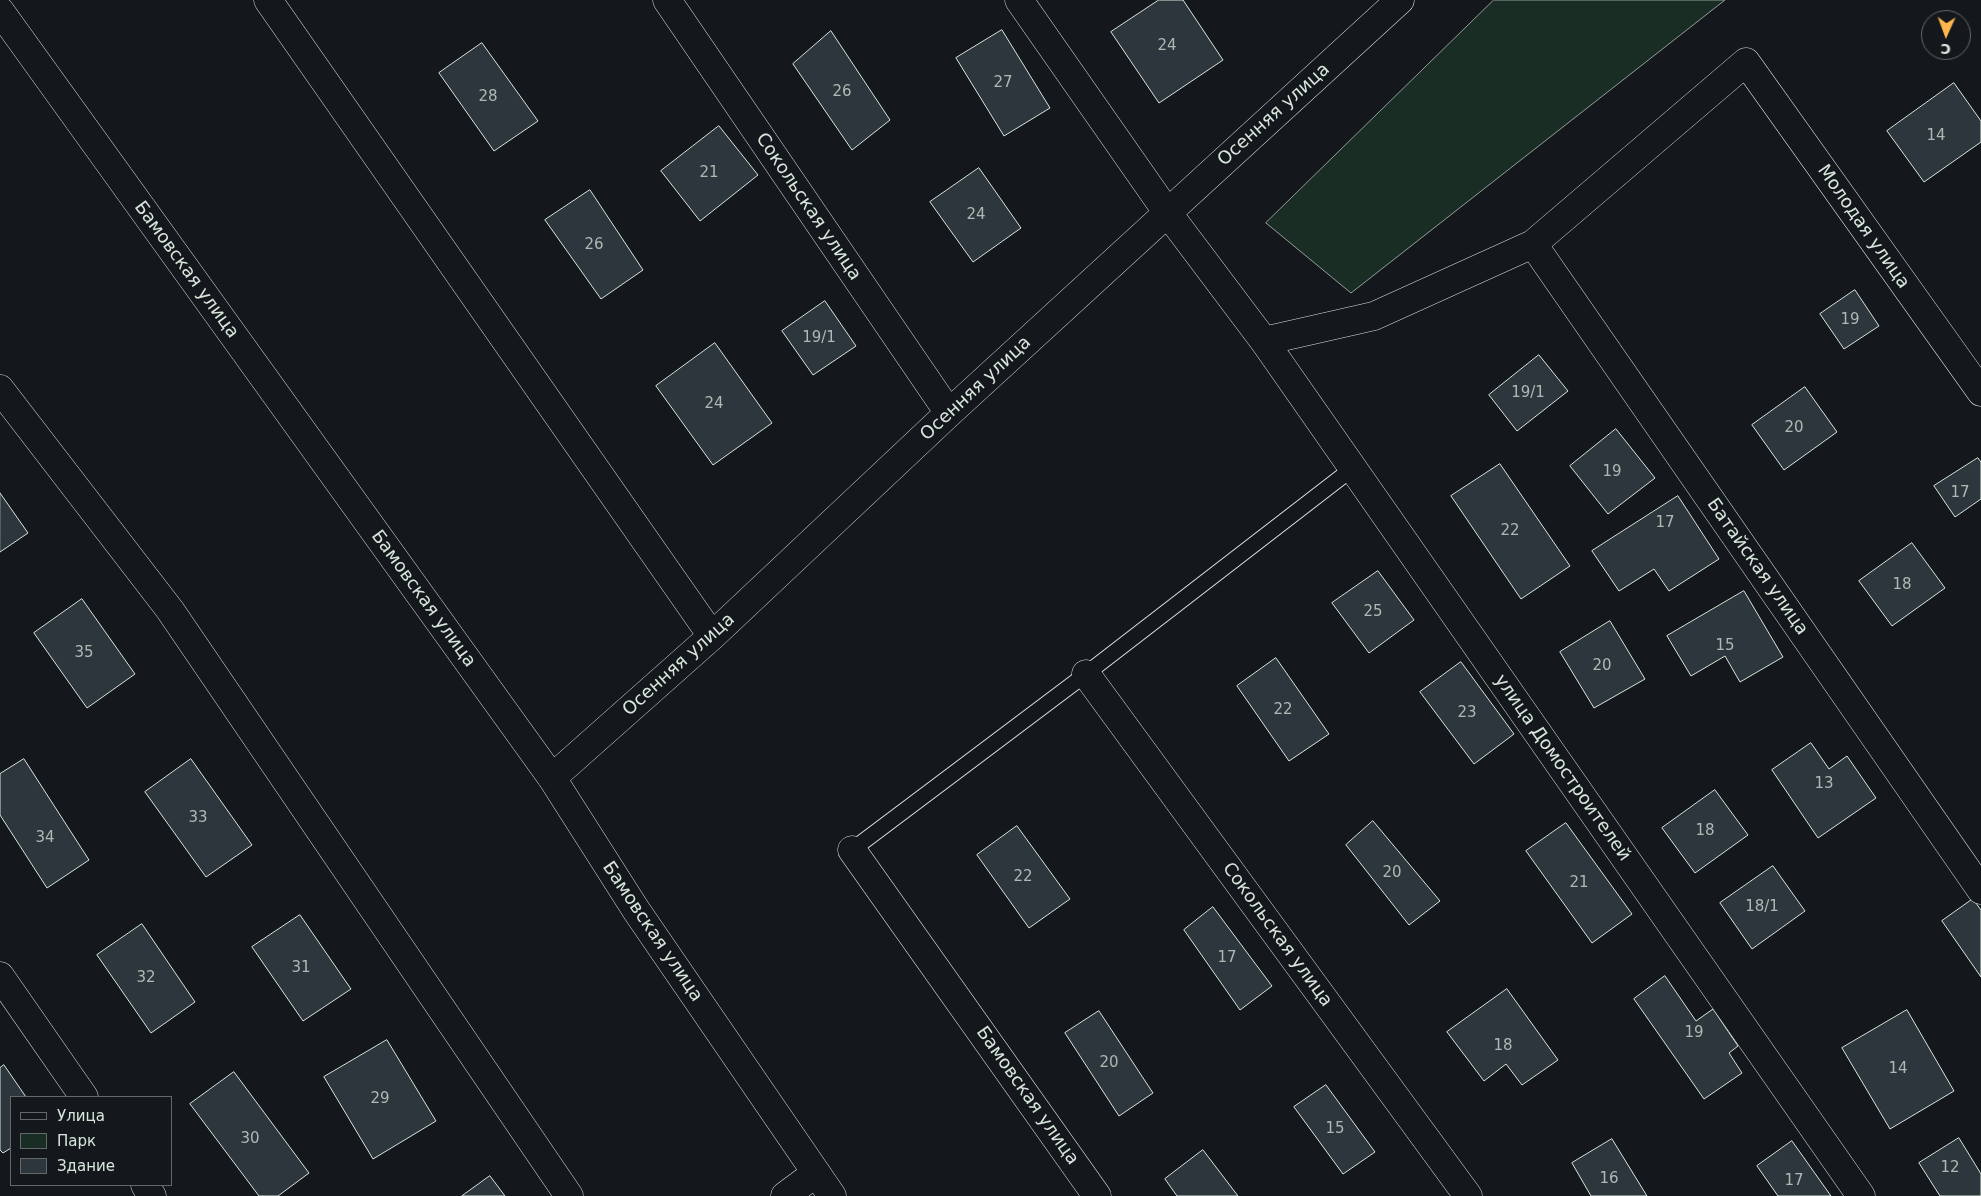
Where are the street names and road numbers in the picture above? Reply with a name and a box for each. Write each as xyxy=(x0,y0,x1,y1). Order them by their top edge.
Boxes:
street label: Осенняя улица xyxy=(1214,59,1334,171)
street label: Сокольская улица xyxy=(751,129,865,285)
street label: Молодая улица xyxy=(1812,161,1914,293)
street label: Бамовская улица xyxy=(129,197,243,343)
street label: Осенняя улица xyxy=(916,332,1036,446)
street label: Батайская улица xyxy=(1702,494,1812,640)
street label: Бамовская улица xyxy=(366,526,480,672)
street label: Осенняя улица xyxy=(619,609,739,721)
street label: улица Домостроителей xyxy=(1489,671,1635,865)
street label: Бамовская улица xyxy=(597,858,707,1006)
street label: Сокольская улица xyxy=(1217,859,1337,1011)
street label: Бамовская улица xyxy=(971,1023,1083,1169)

